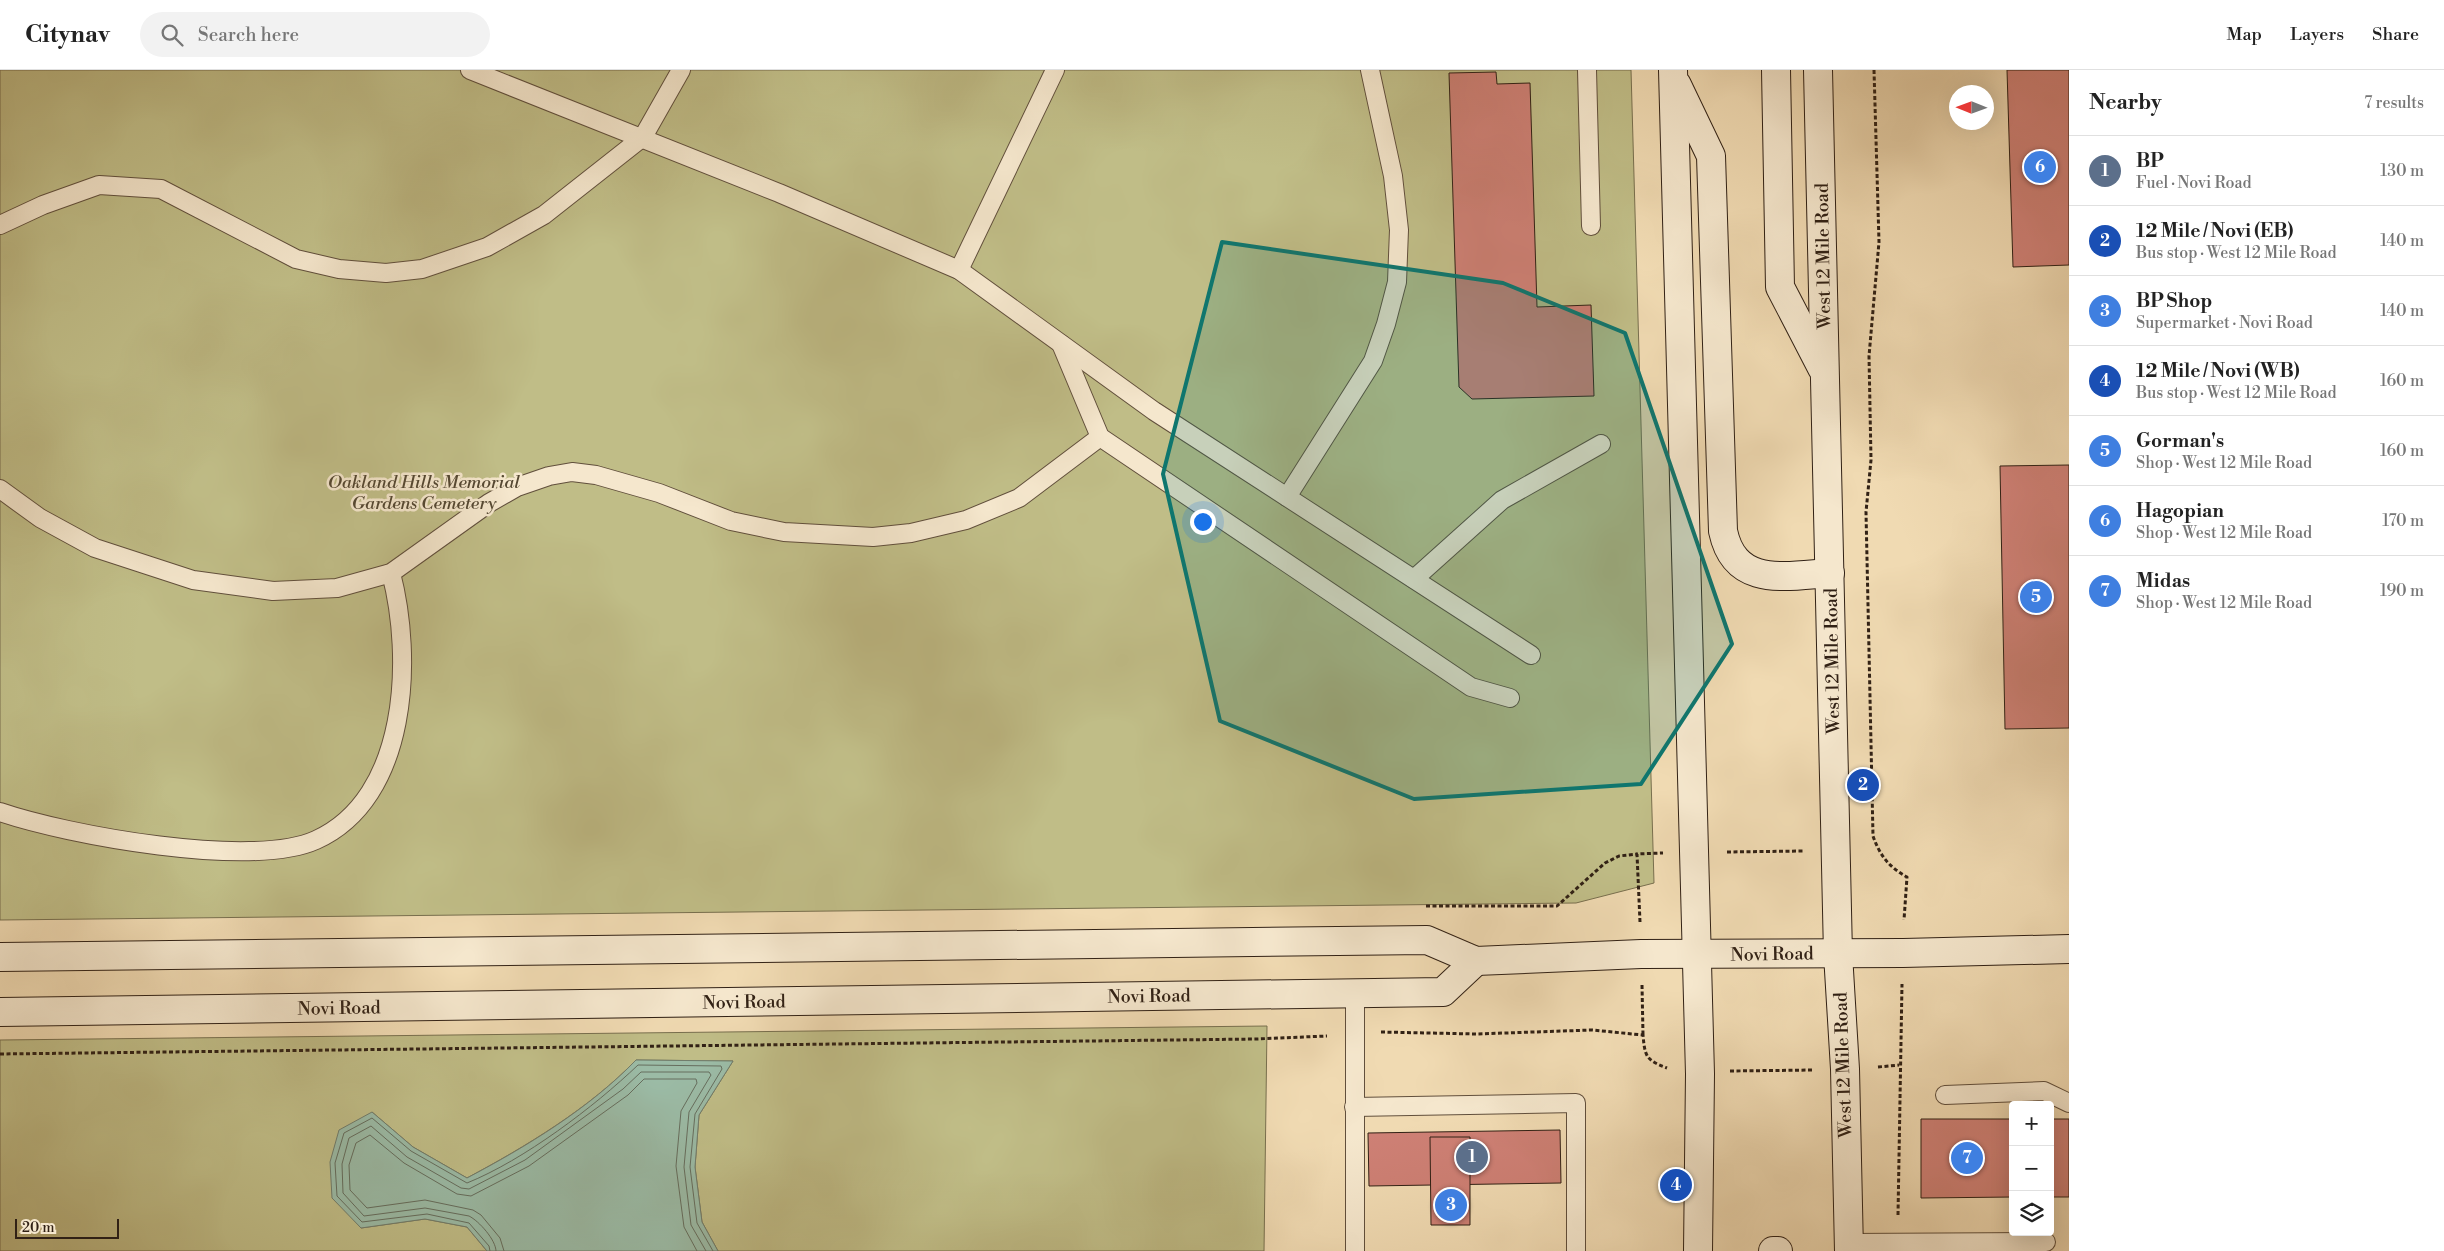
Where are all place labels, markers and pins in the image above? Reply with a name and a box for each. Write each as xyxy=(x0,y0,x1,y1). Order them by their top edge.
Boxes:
pin: 6 xyxy=(2024,148,2056,186)
pin: 5 xyxy=(2020,578,2052,616)
pin: 2 xyxy=(1847,766,1879,804)
pin: 1 xyxy=(1456,1138,1488,1176)
pin: 7 xyxy=(1951,1139,1983,1177)
pin: 4 xyxy=(1660,1166,1692,1204)
pin: 3 xyxy=(1435,1186,1467,1224)

